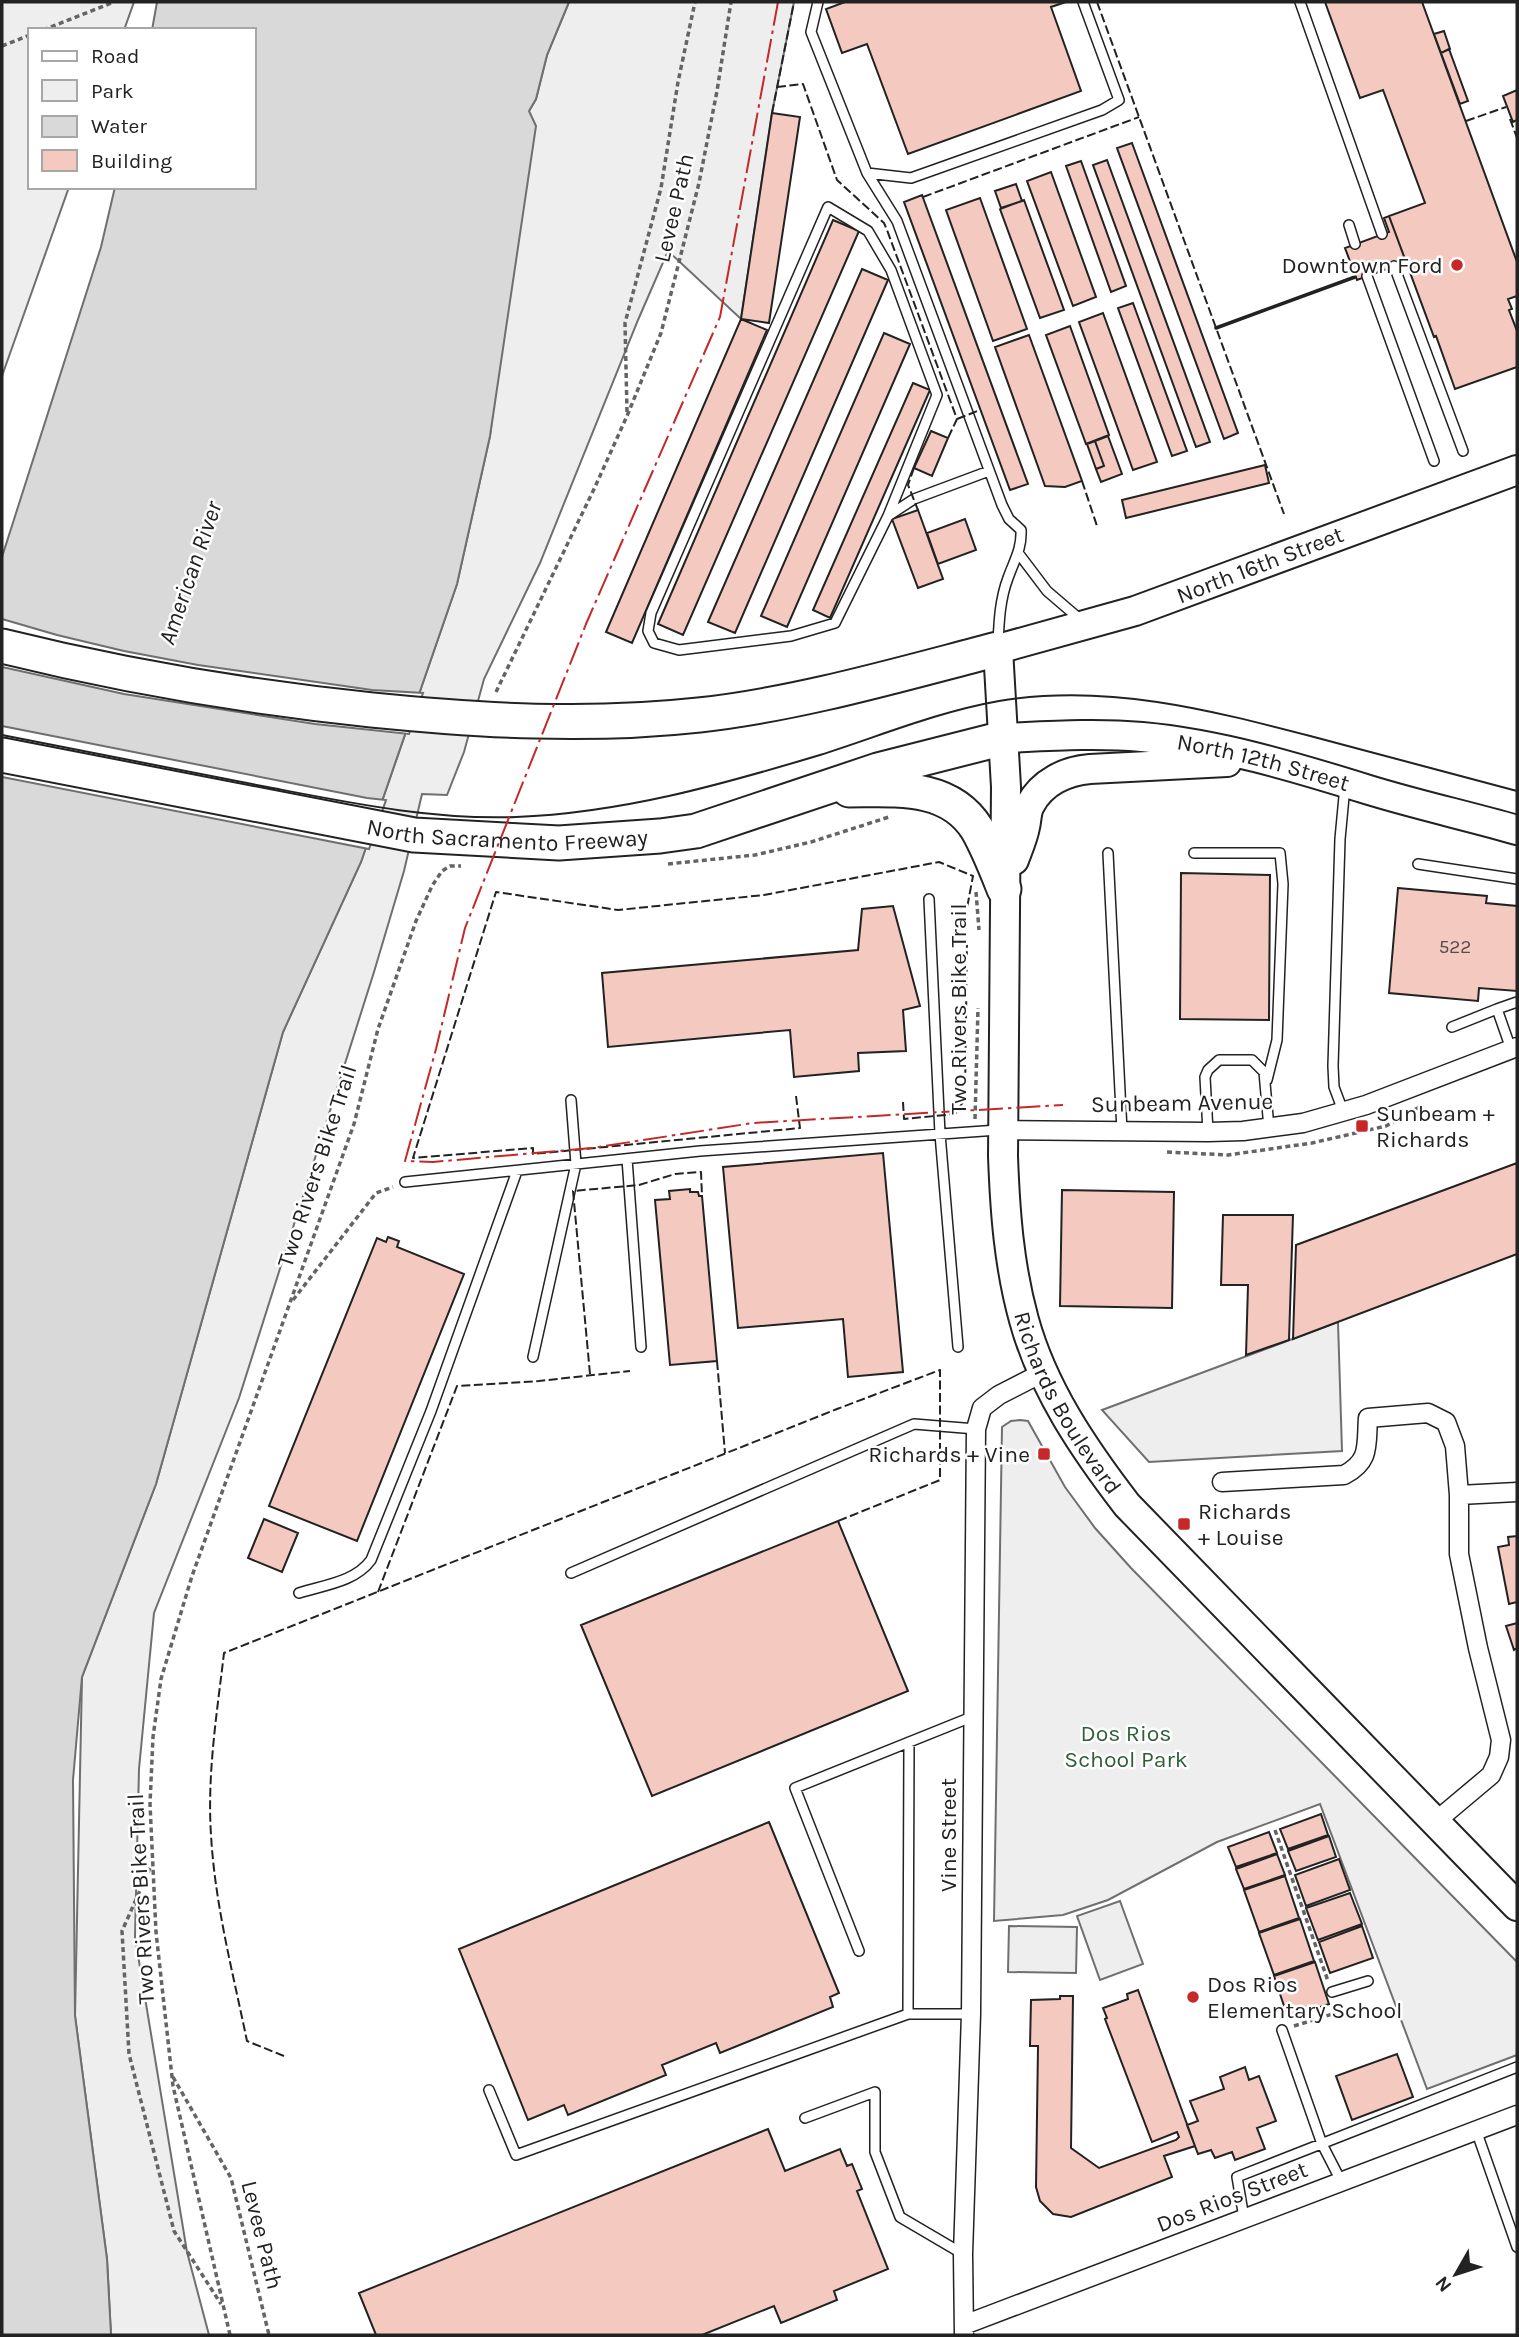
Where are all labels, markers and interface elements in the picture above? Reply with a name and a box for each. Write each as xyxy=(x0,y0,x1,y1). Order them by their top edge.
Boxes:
legend xyxy=(28,28,256,189)
text: Road xyxy=(91,44,139,68)
text: Park xyxy=(91,79,134,103)
text: Water xyxy=(91,114,147,138)
text: Building xyxy=(91,149,172,173)
street label: Levee Path xyxy=(648,151,700,265)
place label: Downtown Ford xyxy=(1282,252,1443,279)
marker: Downtown Ford xyxy=(1449,257,1465,273)
water label: American River xyxy=(152,497,228,648)
street label: North 16th Street xyxy=(1173,521,1348,609)
street label: North 12th Street xyxy=(1175,728,1353,797)
street label: North Sacramento Freeway xyxy=(365,813,649,856)
street label: Two Rivers Bike Trail xyxy=(945,903,972,1115)
house number: 522 xyxy=(1439,936,1471,958)
street label: Two Rivers Bike Trail xyxy=(272,1061,362,1271)
street label: Sunbeam Avenue xyxy=(1091,1088,1273,1118)
place label: Sunbeam + Richards xyxy=(1376,1100,1495,1153)
marker: Sunbeam + Richards xyxy=(1354,1118,1370,1134)
street label: Richards Boulevard xyxy=(1009,1308,1127,1499)
place label: Richards + Vine xyxy=(868,1441,1030,1468)
marker: Richards + Vine xyxy=(1036,1446,1052,1462)
place label: Richards + Louise xyxy=(1198,1498,1291,1551)
marker: Richards + Louise xyxy=(1176,1516,1192,1532)
park label: Dos Rios School Park xyxy=(1064,1720,1188,1773)
street label: Vine Street xyxy=(935,1778,962,1892)
street label: Two Rivers Bike Trail xyxy=(122,1793,160,2005)
place label: Dos Rios Elementary School xyxy=(1207,1971,1402,2024)
marker: Dos Rios Elementary School xyxy=(1185,1989,1201,2005)
street label: Dos Rios Street xyxy=(1153,2156,1312,2238)
street label: Levee Path xyxy=(235,2178,289,2292)
north arrow xyxy=(1421,2239,1491,2309)
text: N xyxy=(1431,2272,1456,2296)

